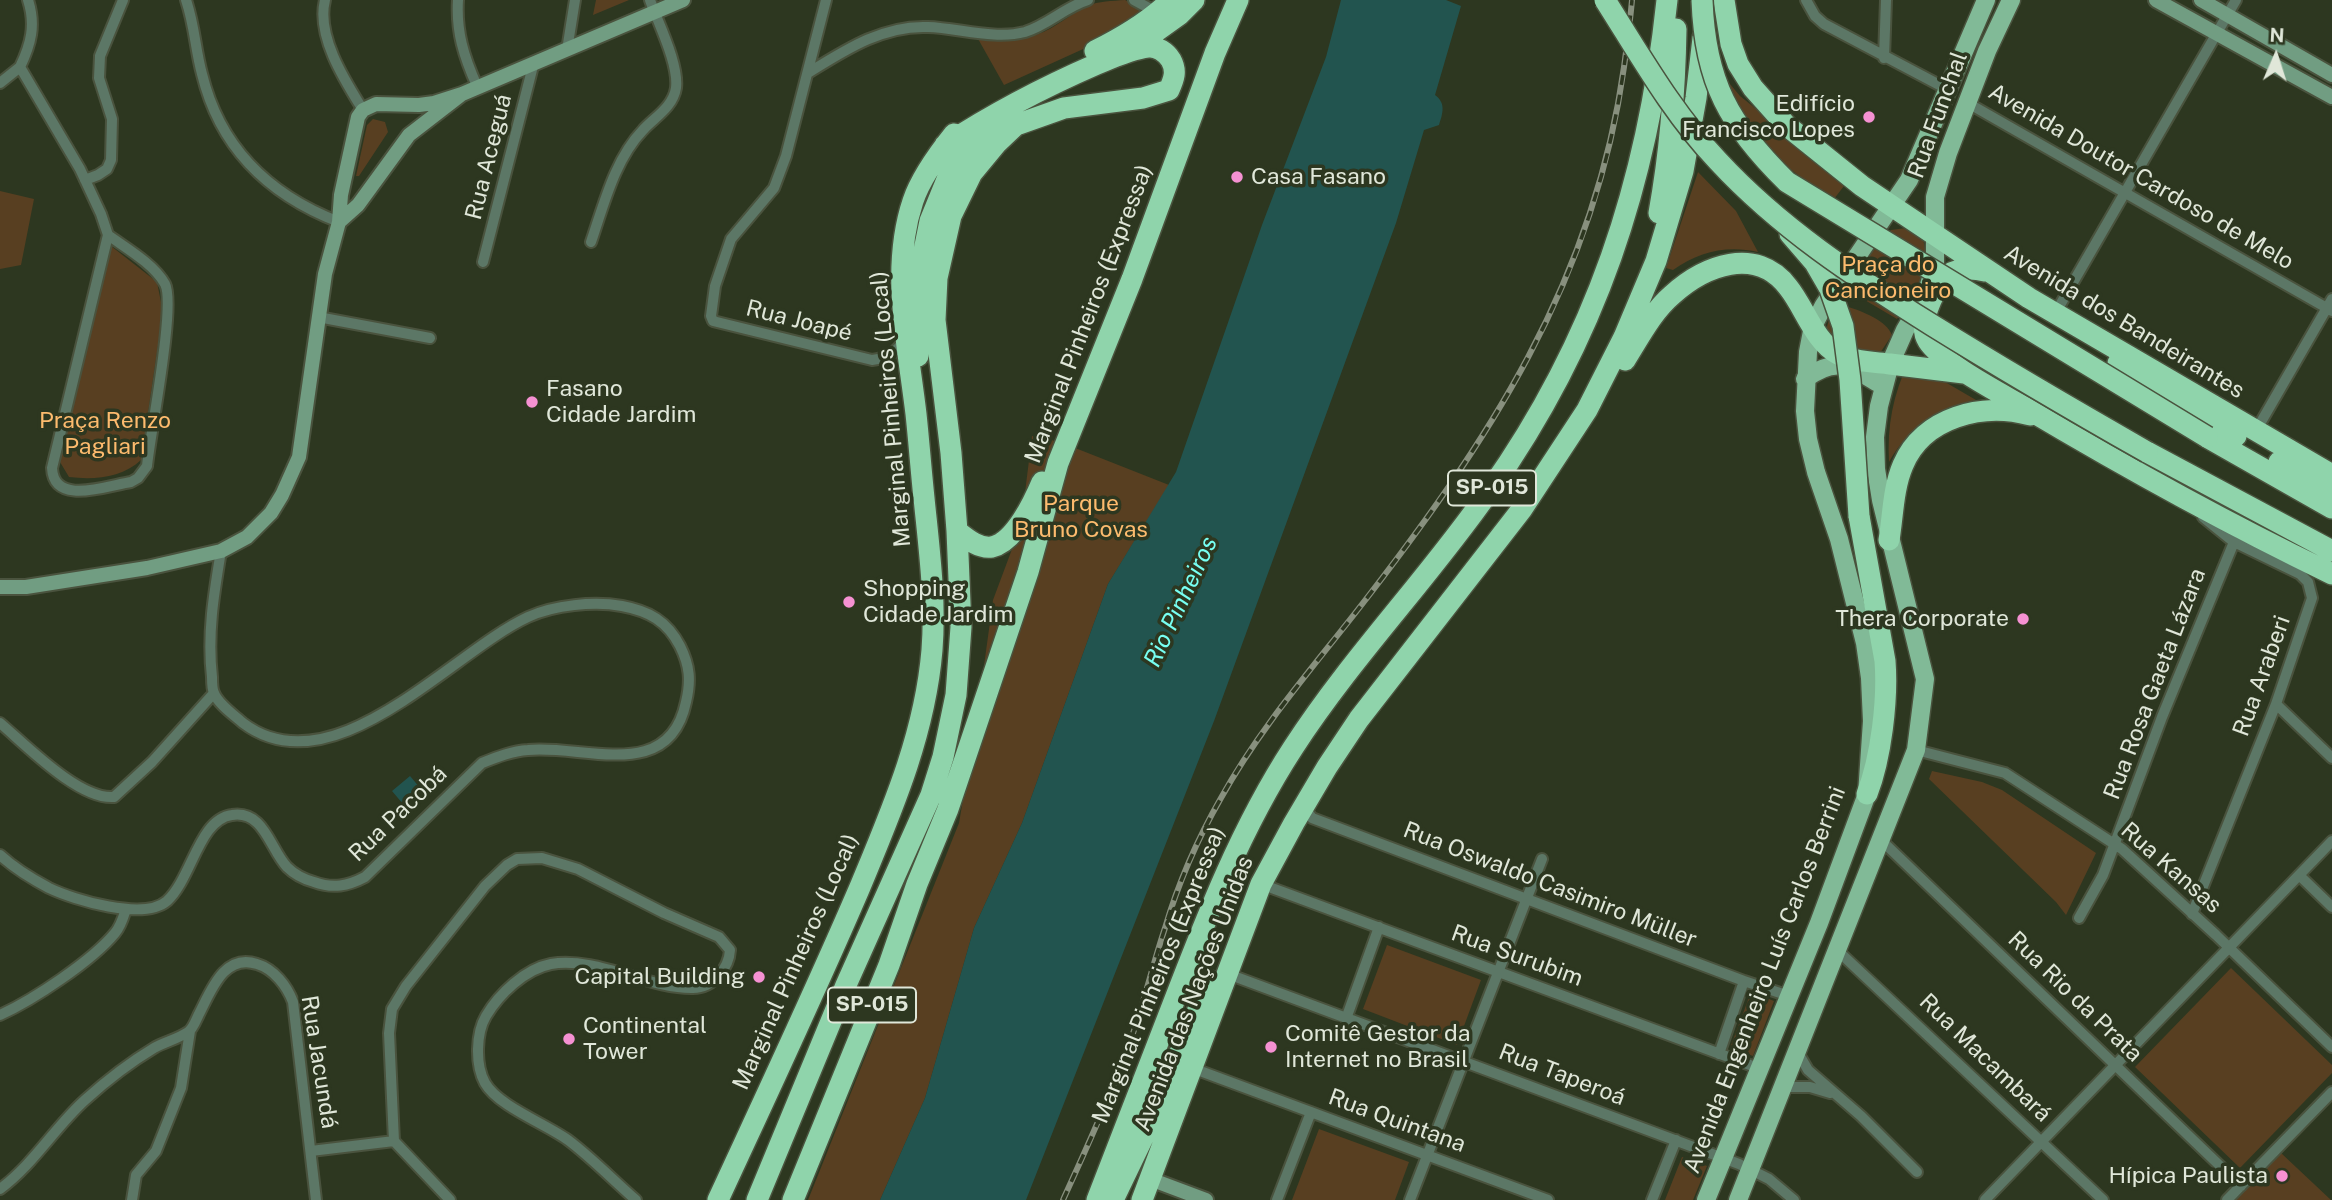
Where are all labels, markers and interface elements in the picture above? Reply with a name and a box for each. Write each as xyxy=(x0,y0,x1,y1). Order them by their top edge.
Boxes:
north arrow xyxy=(2241,21,2311,91)
text: N xyxy=(2269,24,2285,46)
street label: Rua Funchal xyxy=(1902,48,1974,182)
street label: Avenida Doutor Cardoso de Melo xyxy=(1983,78,2299,276)
place label: Edifício Francisco Lopes xyxy=(1682,90,1855,144)
street label: Rua Aceguá xyxy=(460,91,518,223)
marker: Edifício Francisco Lopes xyxy=(1861,109,1877,125)
street label: Marginal Pinheiros (Expressa) xyxy=(1019,161,1159,467)
place label: Casa Fasano xyxy=(1251,163,1386,191)
marker: Casa Fasano xyxy=(1229,169,1245,185)
street label: Avenida dos Bandeirantes xyxy=(1999,239,2249,405)
park label: Praça do Cancioneiro xyxy=(1825,251,1951,305)
street label: Marginal Pinheiros (Local) xyxy=(865,270,917,548)
street label: Rua Joapé xyxy=(743,295,855,347)
place label: Fasano Cidade Jardim xyxy=(546,375,696,429)
marker: Fasano Cidade Jardim xyxy=(524,394,540,410)
park label: Praça Renzo Pagliari xyxy=(39,407,171,461)
road number: SP-015 xyxy=(1448,470,1536,505)
park label: Parque Bruno Covas xyxy=(1014,490,1148,544)
water label: Rio Pinheiros xyxy=(1138,532,1224,672)
street label: Rua Rosa Gaeta Lázara xyxy=(2098,565,2212,803)
place label: Shopping Cidade Jardim xyxy=(863,575,1013,629)
marker: Shopping Cidade Jardim xyxy=(841,594,857,610)
place label: Thera Corporate xyxy=(1835,605,2009,633)
marker: Thera Corporate xyxy=(2015,611,2031,627)
street label: Rua Araberi xyxy=(2227,612,2297,740)
street label: Rua Pacobá xyxy=(343,760,453,868)
street label: Avenida Engenheiro Luís Carlos Berrini xyxy=(1678,783,1852,1177)
street label: Rua Oswaldo Casimiro Müller xyxy=(1399,816,1701,954)
street label: Rua Kansas xyxy=(2115,817,2227,919)
street label: Marginal Pinheiros (Expressa) xyxy=(1087,823,1231,1127)
street label: Marginal Pinheiros (Local) xyxy=(727,830,865,1094)
street label: Avenida das Nações Unidas xyxy=(1129,852,1259,1136)
street label: Rua Surubim xyxy=(1447,919,1587,993)
street label: Rua Rio da Prata xyxy=(2002,926,2148,1068)
place label: Capital Building xyxy=(575,963,745,991)
marker: Capital Building xyxy=(751,969,767,985)
road number: SP-015 xyxy=(828,988,916,1023)
street label: Rua Macambará xyxy=(1913,988,2057,1128)
street label: Rua Jacundá xyxy=(295,993,343,1131)
place label: Continental Tower xyxy=(583,1012,707,1066)
place label: Comitê Gestor da Internet no Brasil xyxy=(1285,1020,1471,1074)
marker: Continental Tower xyxy=(561,1031,577,1047)
street label: Rua Taperoá xyxy=(1495,1038,1629,1112)
marker: Comitê Gestor da Internet no Brasil xyxy=(1263,1039,1279,1055)
street label: Rua Quintana xyxy=(1325,1083,1469,1159)
place label: Hípica Paulista xyxy=(2108,1162,2268,1190)
marker: Hípica Paulista xyxy=(2274,1168,2290,1184)

